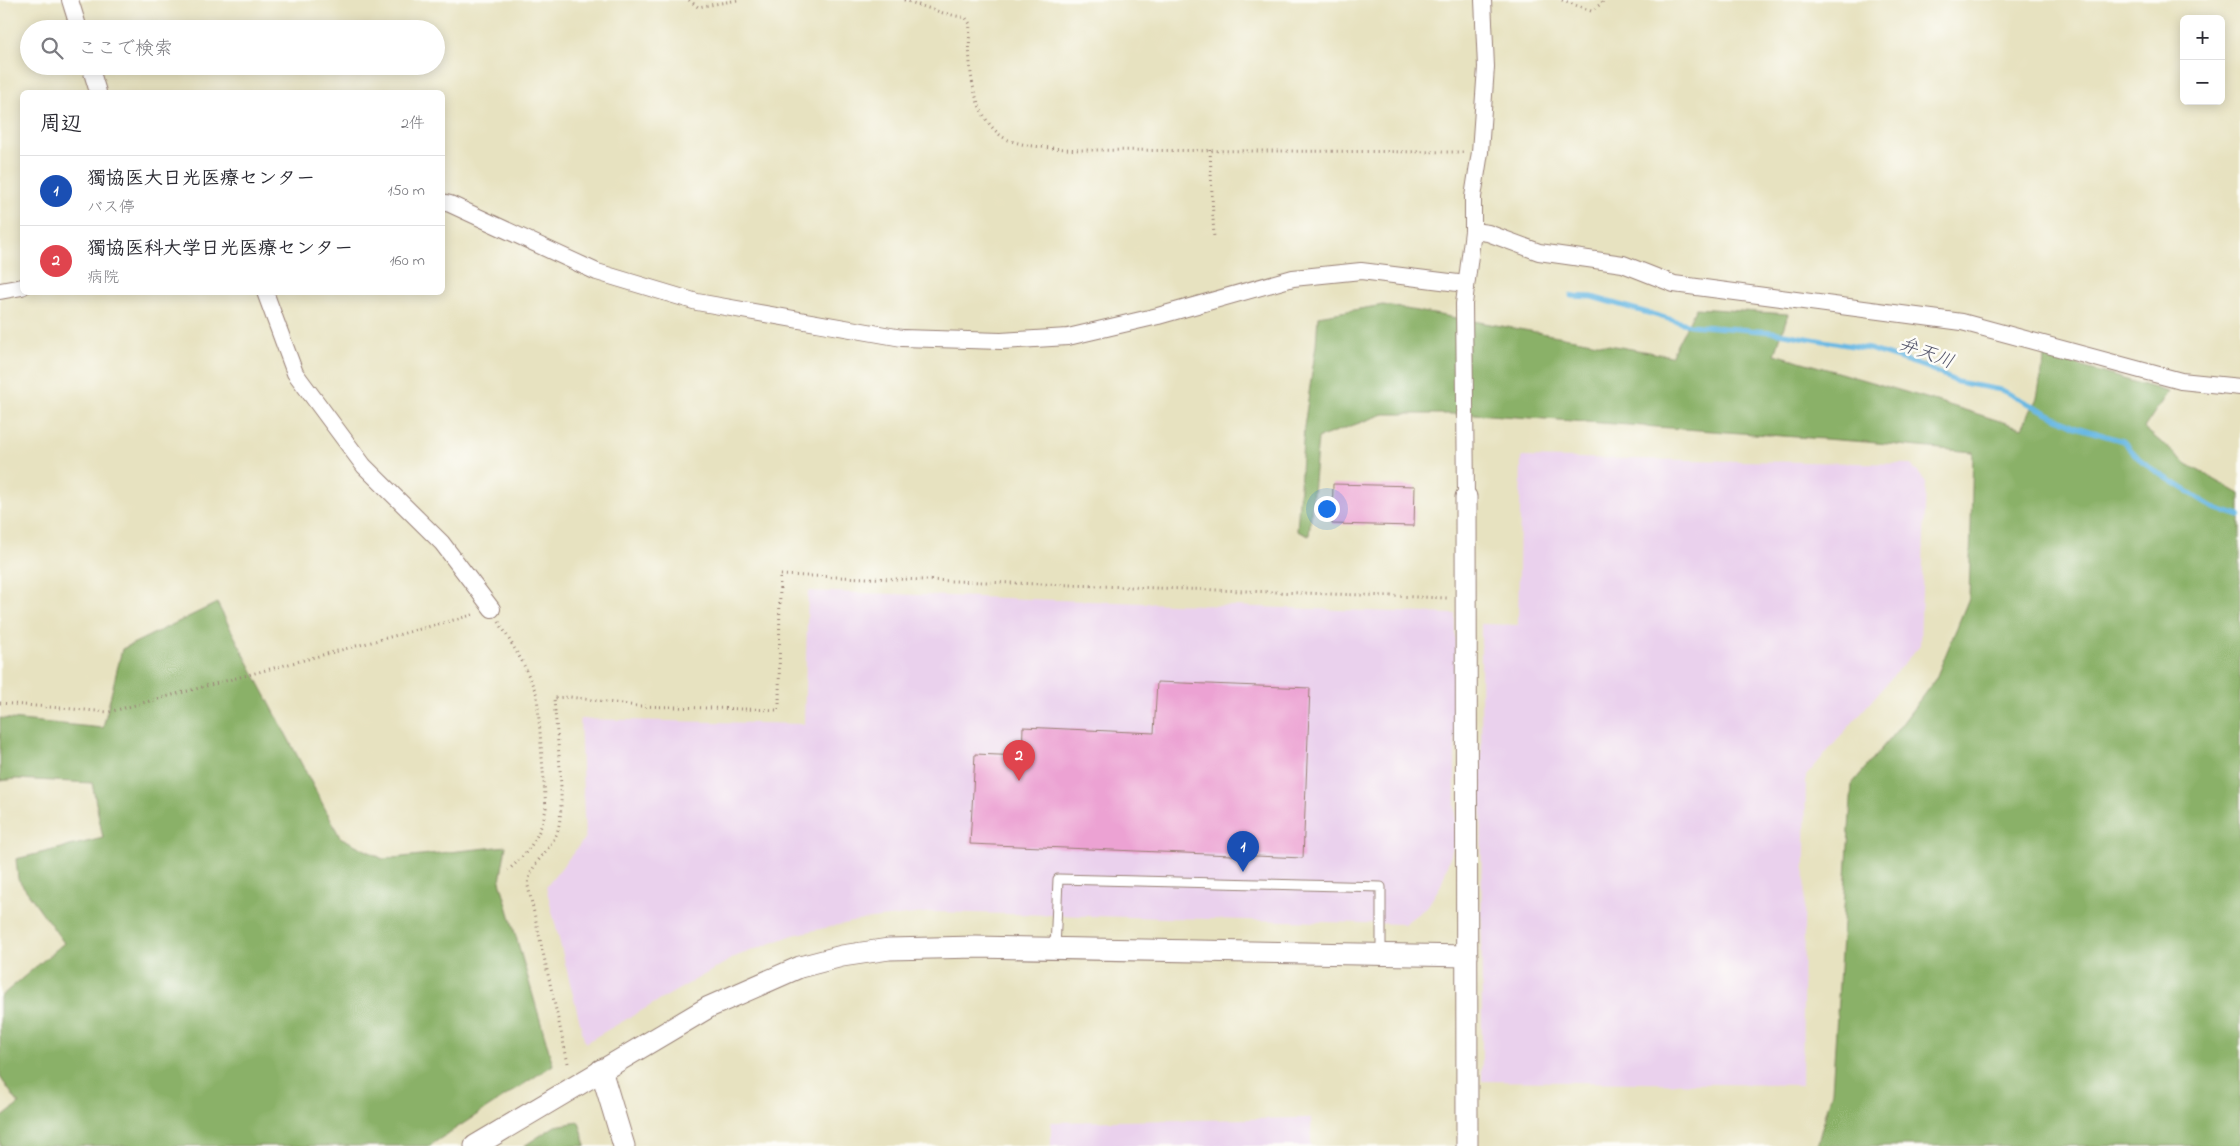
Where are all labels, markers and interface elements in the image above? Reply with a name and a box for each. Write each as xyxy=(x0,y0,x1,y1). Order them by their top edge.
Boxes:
map controls xyxy=(2180,15,2225,105)
button: + xyxy=(2180,15,2225,60)
search box xyxy=(20,20,445,75)
icon: search xyxy=(38,34,66,62)
text: ここで検索 xyxy=(78,36,173,63)
button: − xyxy=(2180,60,2225,105)
text: 周辺 xyxy=(40,110,82,140)
text: 2件 xyxy=(401,112,425,136)
text: 獨協医大日光医療センター xyxy=(87,166,315,193)
text: 1 xyxy=(53,179,59,203)
text: 150 m xyxy=(387,179,425,203)
text: バス停 xyxy=(87,196,135,220)
text: 獨協医科大学日光医療センター xyxy=(87,236,353,263)
text: 2 xyxy=(52,249,60,273)
text: 160 m xyxy=(390,249,425,273)
text: 病院 xyxy=(87,266,119,290)
water label: 弁天川 xyxy=(1895,331,1957,377)
your location xyxy=(1314,496,1340,522)
pin: 2 xyxy=(1003,740,1035,781)
pin: 1 xyxy=(1227,831,1259,872)

